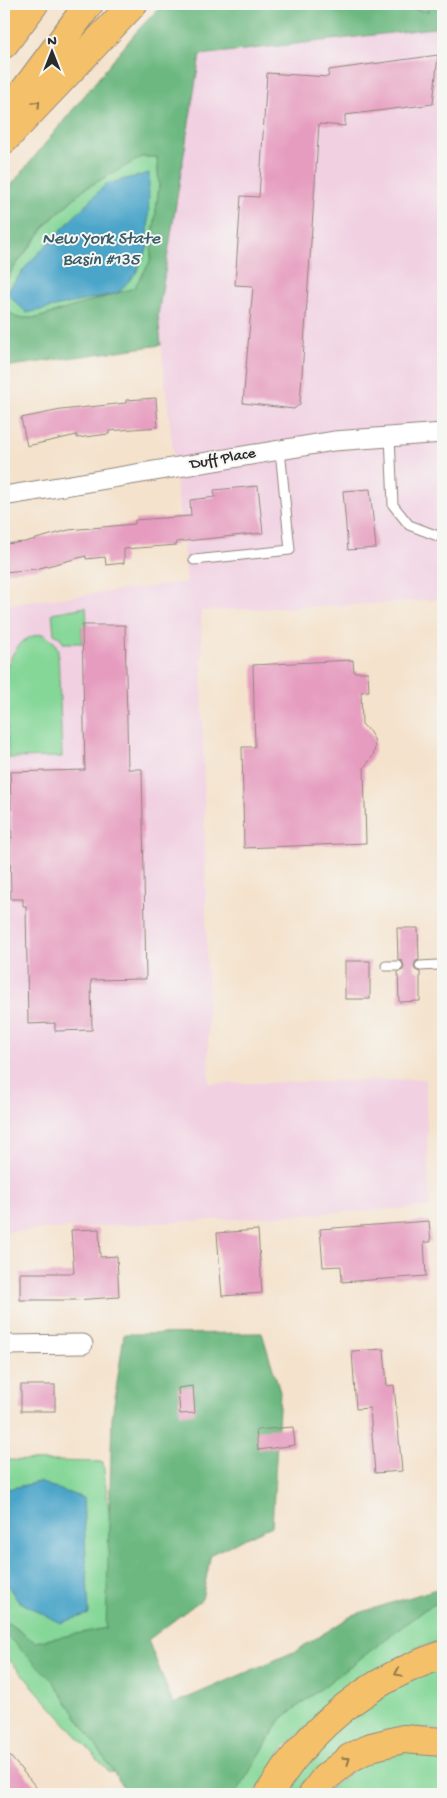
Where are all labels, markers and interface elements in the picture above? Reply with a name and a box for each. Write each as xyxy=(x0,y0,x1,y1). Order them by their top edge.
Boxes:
north arrow xyxy=(28,28,78,78)
text: N xyxy=(47,33,57,50)
one-way arrow xyxy=(31,101,40,110)
water label: New York State Basin #135 xyxy=(42,229,161,271)
street label: Duff Place xyxy=(188,445,258,475)
one-way arrow xyxy=(394,1667,403,1677)
one-way arrow xyxy=(341,1757,351,1766)

